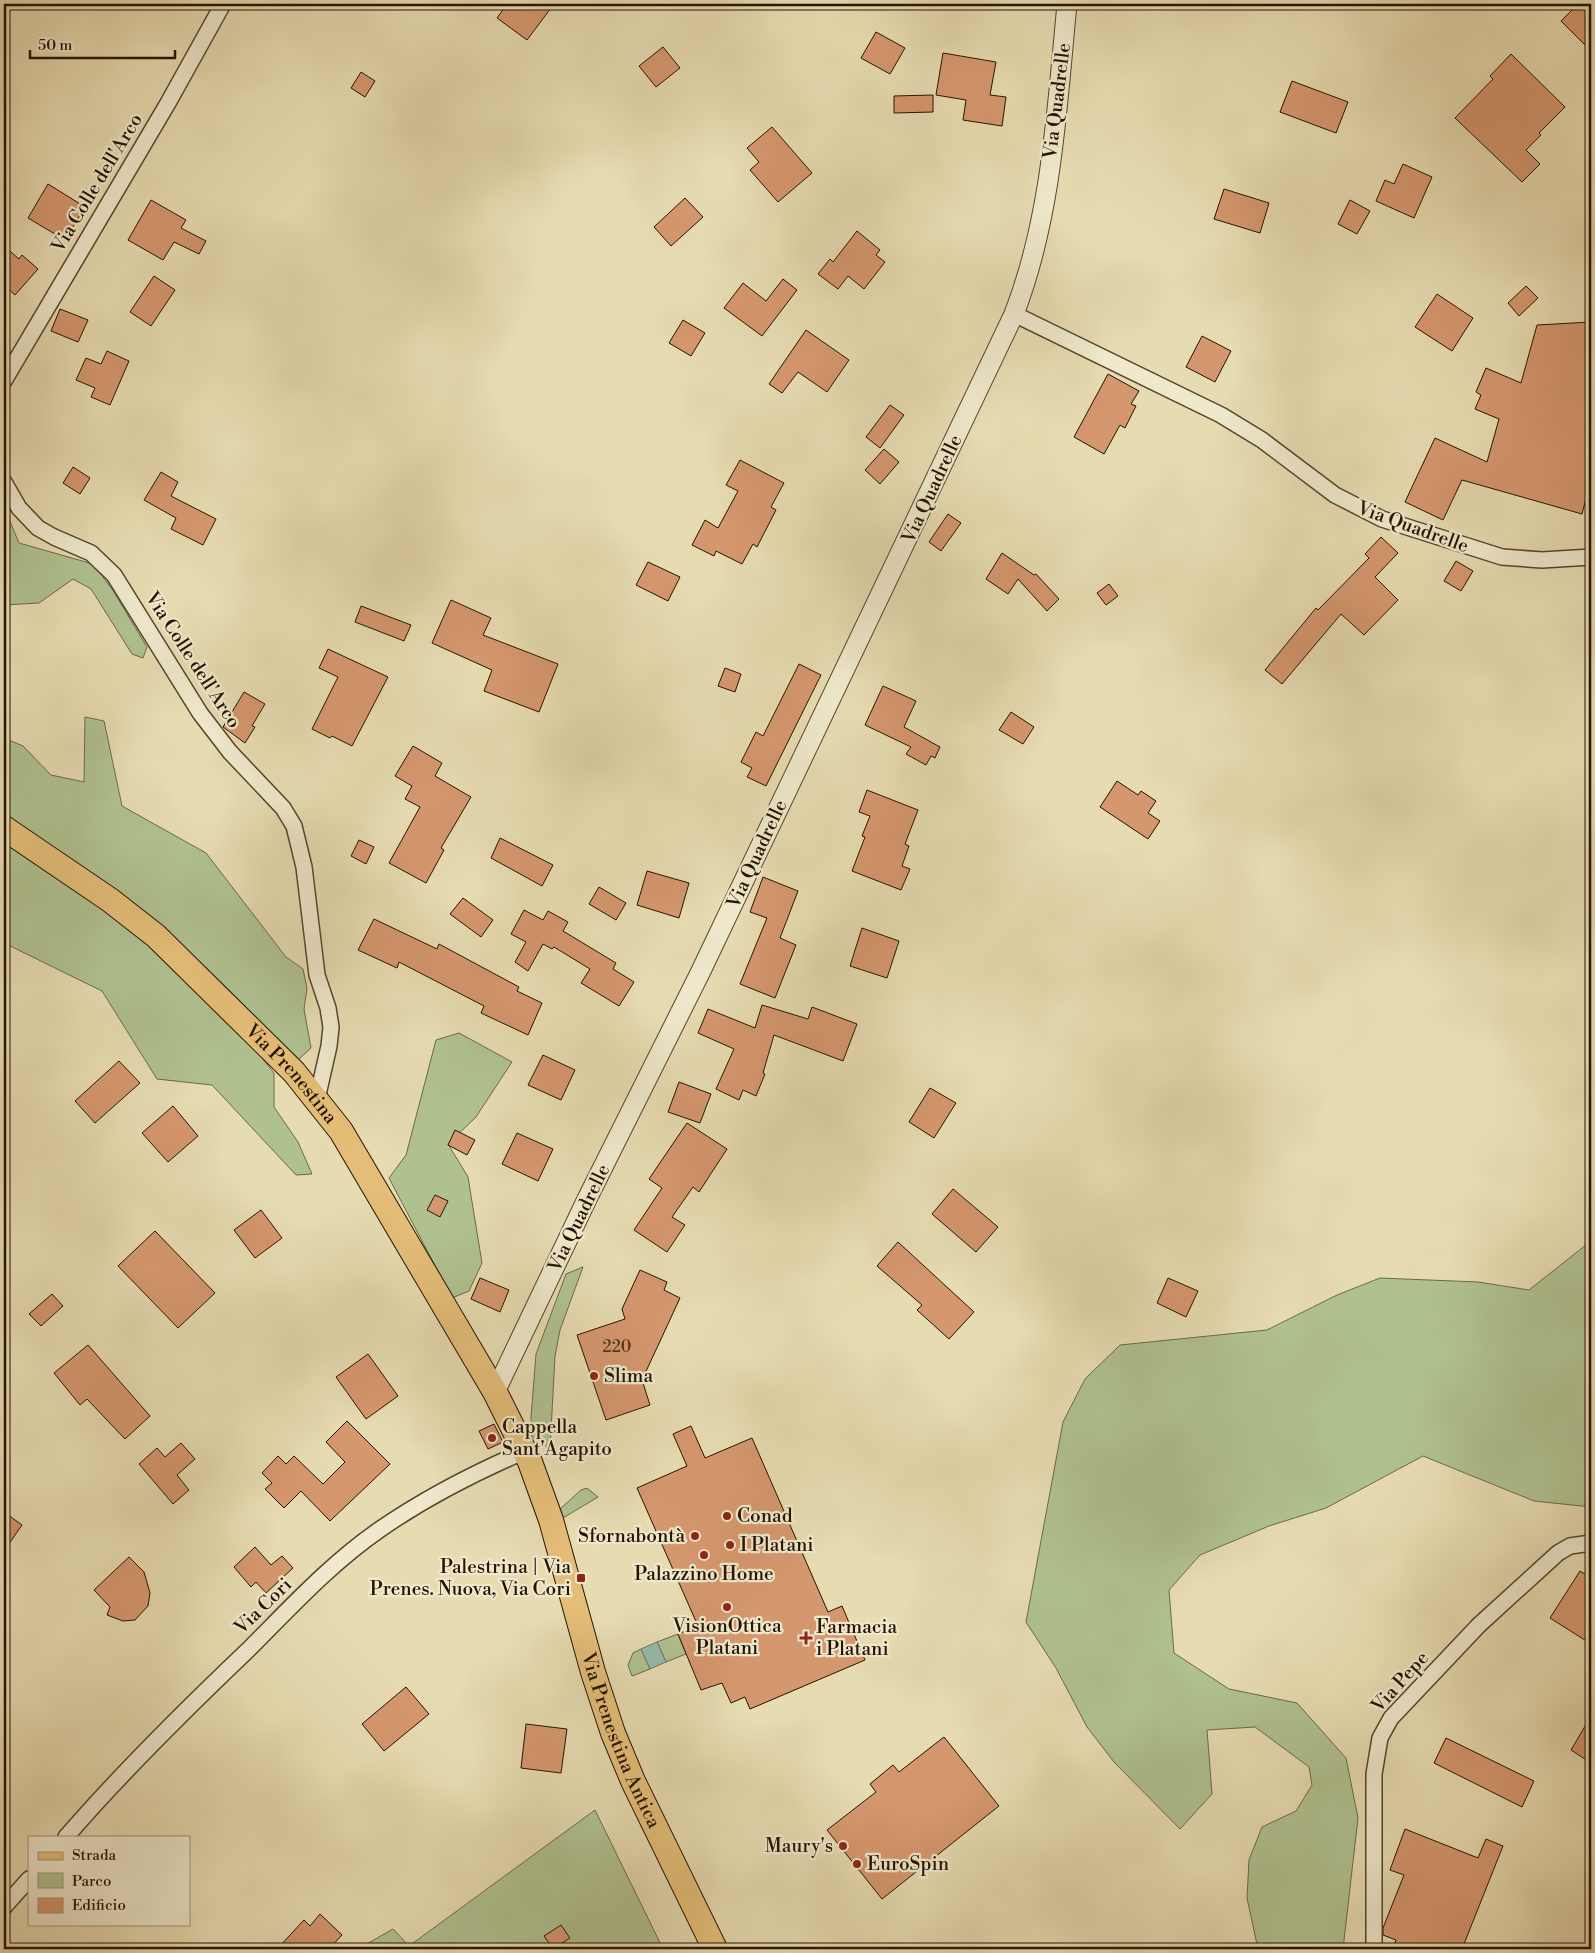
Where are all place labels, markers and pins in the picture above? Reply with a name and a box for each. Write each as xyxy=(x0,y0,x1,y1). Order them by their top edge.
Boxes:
place label: Slima xyxy=(604,1364,653,1388)
marker: Slima xyxy=(588,1370,600,1382)
place label: Cappella Sant'Agapito xyxy=(502,1415,612,1461)
marker: Cappella Sant'Agapito xyxy=(486,1432,498,1444)
place label: Conad xyxy=(737,1504,793,1528)
marker: Conad xyxy=(721,1510,733,1522)
place label: Sfornabontà xyxy=(578,1524,685,1548)
marker: Sfornabontà xyxy=(689,1530,701,1542)
place label: I Platani xyxy=(740,1533,814,1557)
marker: I Platani xyxy=(724,1539,736,1551)
marker: Palazzino Home xyxy=(698,1549,710,1561)
place label: Palestrina | Via Prenes. Nuova, Via Cori xyxy=(370,1555,571,1601)
place label: Palazzino Home xyxy=(634,1562,774,1586)
marker: Palestrina | Via Prenes. Nuova, Via Cori xyxy=(575,1572,587,1584)
marker: VisionOttica Platani xyxy=(721,1601,733,1613)
place label: VisionOttica Platani xyxy=(671,1614,782,1660)
place label: Farmacia i Platani xyxy=(816,1615,898,1661)
marker: Farmacia i Platani xyxy=(800,1632,812,1644)
place label: Maury's xyxy=(765,1834,833,1858)
marker: Maury's xyxy=(837,1840,849,1852)
place label: EuroSpin xyxy=(867,1852,949,1876)
marker: EuroSpin xyxy=(851,1858,863,1870)

